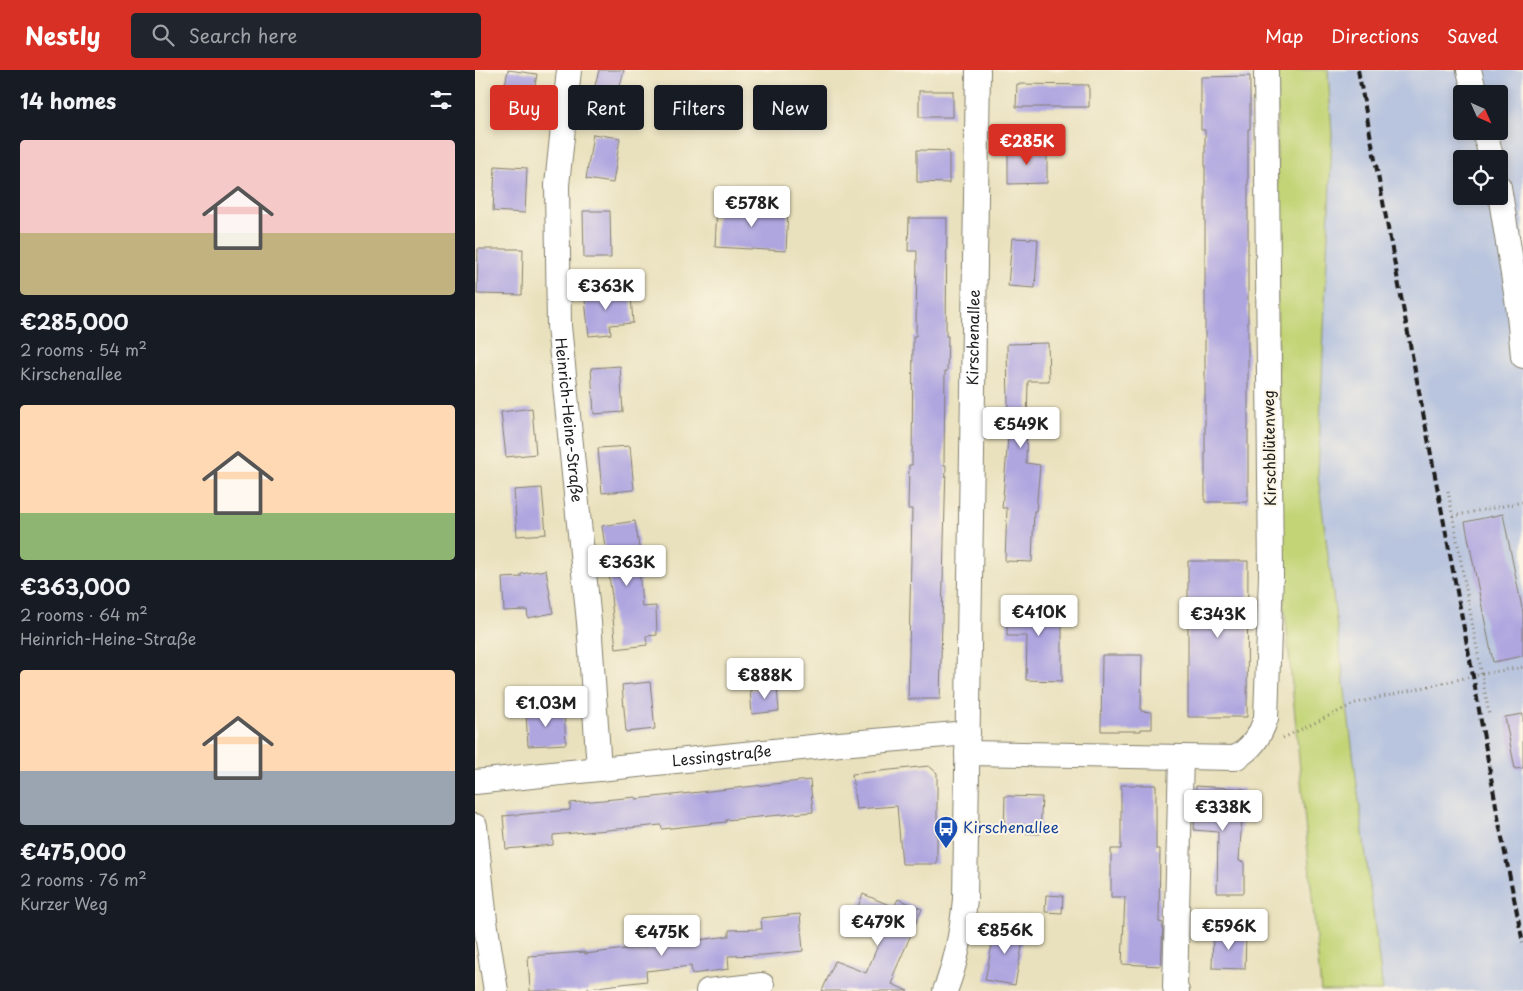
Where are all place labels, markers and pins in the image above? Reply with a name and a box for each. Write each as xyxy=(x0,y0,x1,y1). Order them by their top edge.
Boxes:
pin: €285K xyxy=(992,124,1062,166)
pin: €578K xyxy=(717,186,787,228)
pin: €363K xyxy=(571,268,641,311)
pin: €549K xyxy=(986,406,1056,449)
pin: €363K xyxy=(592,544,662,587)
pin: €410K xyxy=(1004,594,1074,637)
pin: €343K xyxy=(1183,596,1253,639)
pin: €888K xyxy=(730,658,800,700)
pin: €1.03M xyxy=(505,686,587,728)
pin: €338K xyxy=(1188,790,1258,832)
bus stop icon: Kirschenallee xyxy=(933,815,959,849)
place label: Kirschenallee xyxy=(963,815,1059,838)
pin: €479K xyxy=(843,904,913,947)
pin: €596K xyxy=(1194,908,1264,951)
pin: €856K xyxy=(970,912,1040,955)
pin: €475K xyxy=(627,914,697,957)

